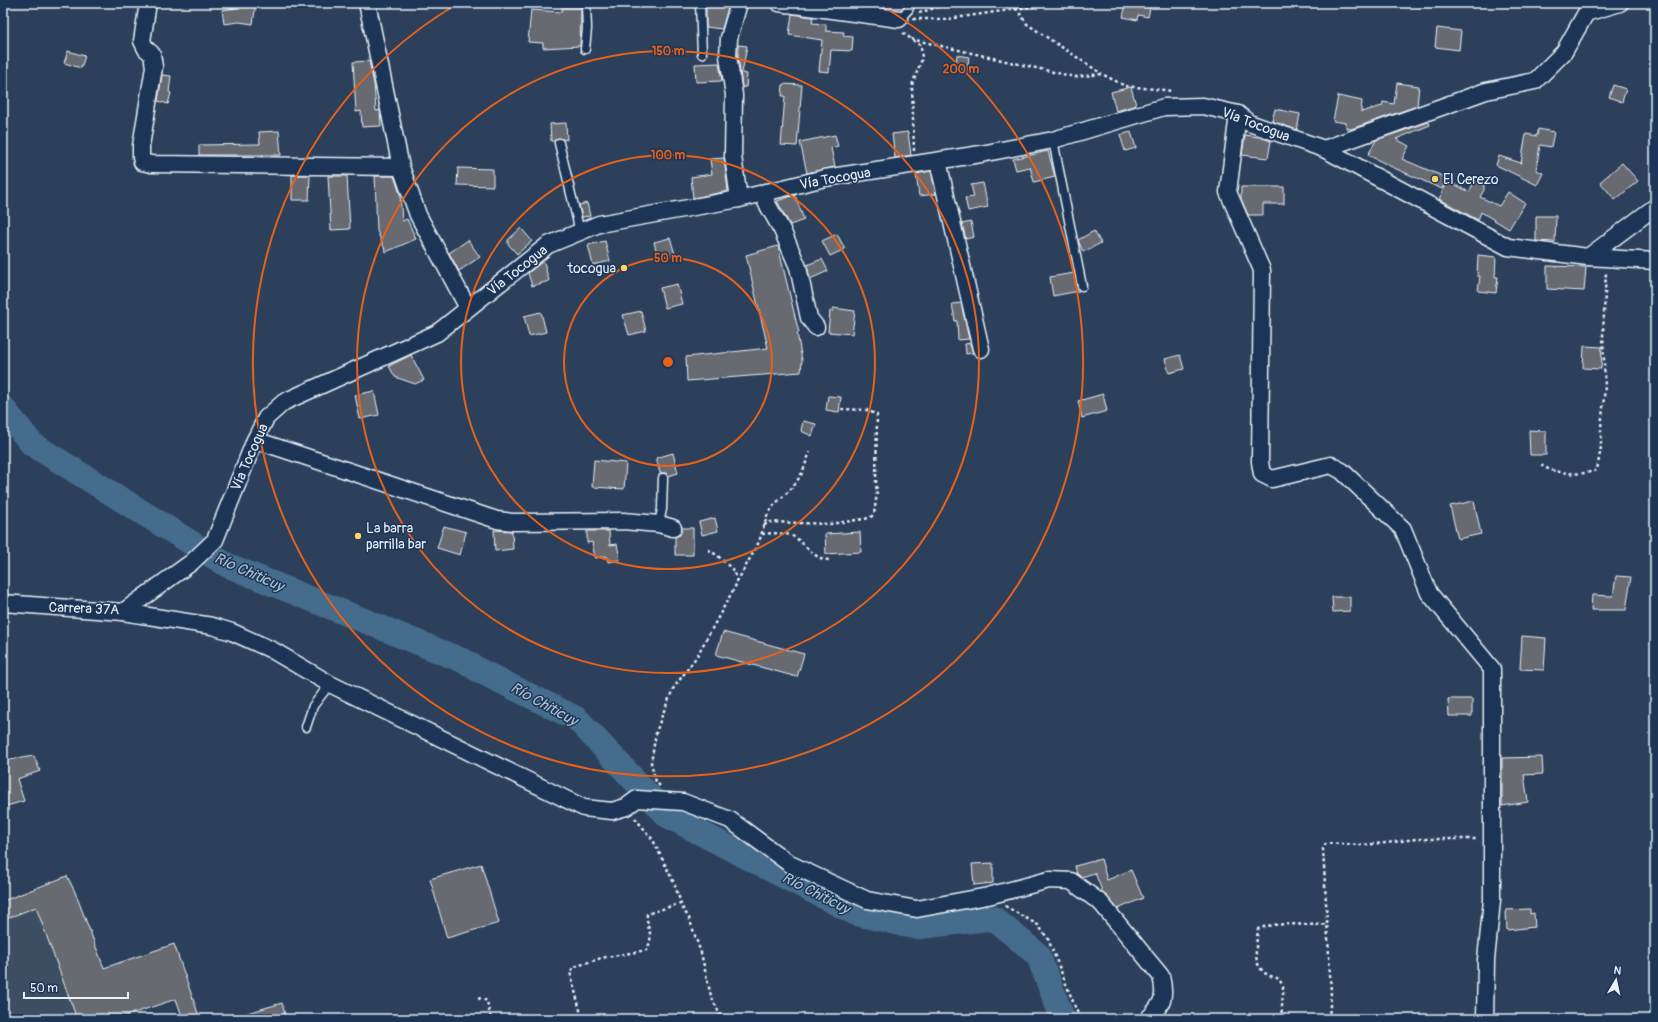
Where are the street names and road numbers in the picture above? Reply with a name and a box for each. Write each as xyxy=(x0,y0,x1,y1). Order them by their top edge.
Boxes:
street label: Vía Tocogua xyxy=(1219,104,1292,145)
street label: Vía Tocogua xyxy=(798,164,872,193)
street label: Vía Tocogua xyxy=(484,242,551,299)
street label: Vía Tocogua xyxy=(227,421,272,493)
street label: Carrera 37A xyxy=(48,599,120,618)

